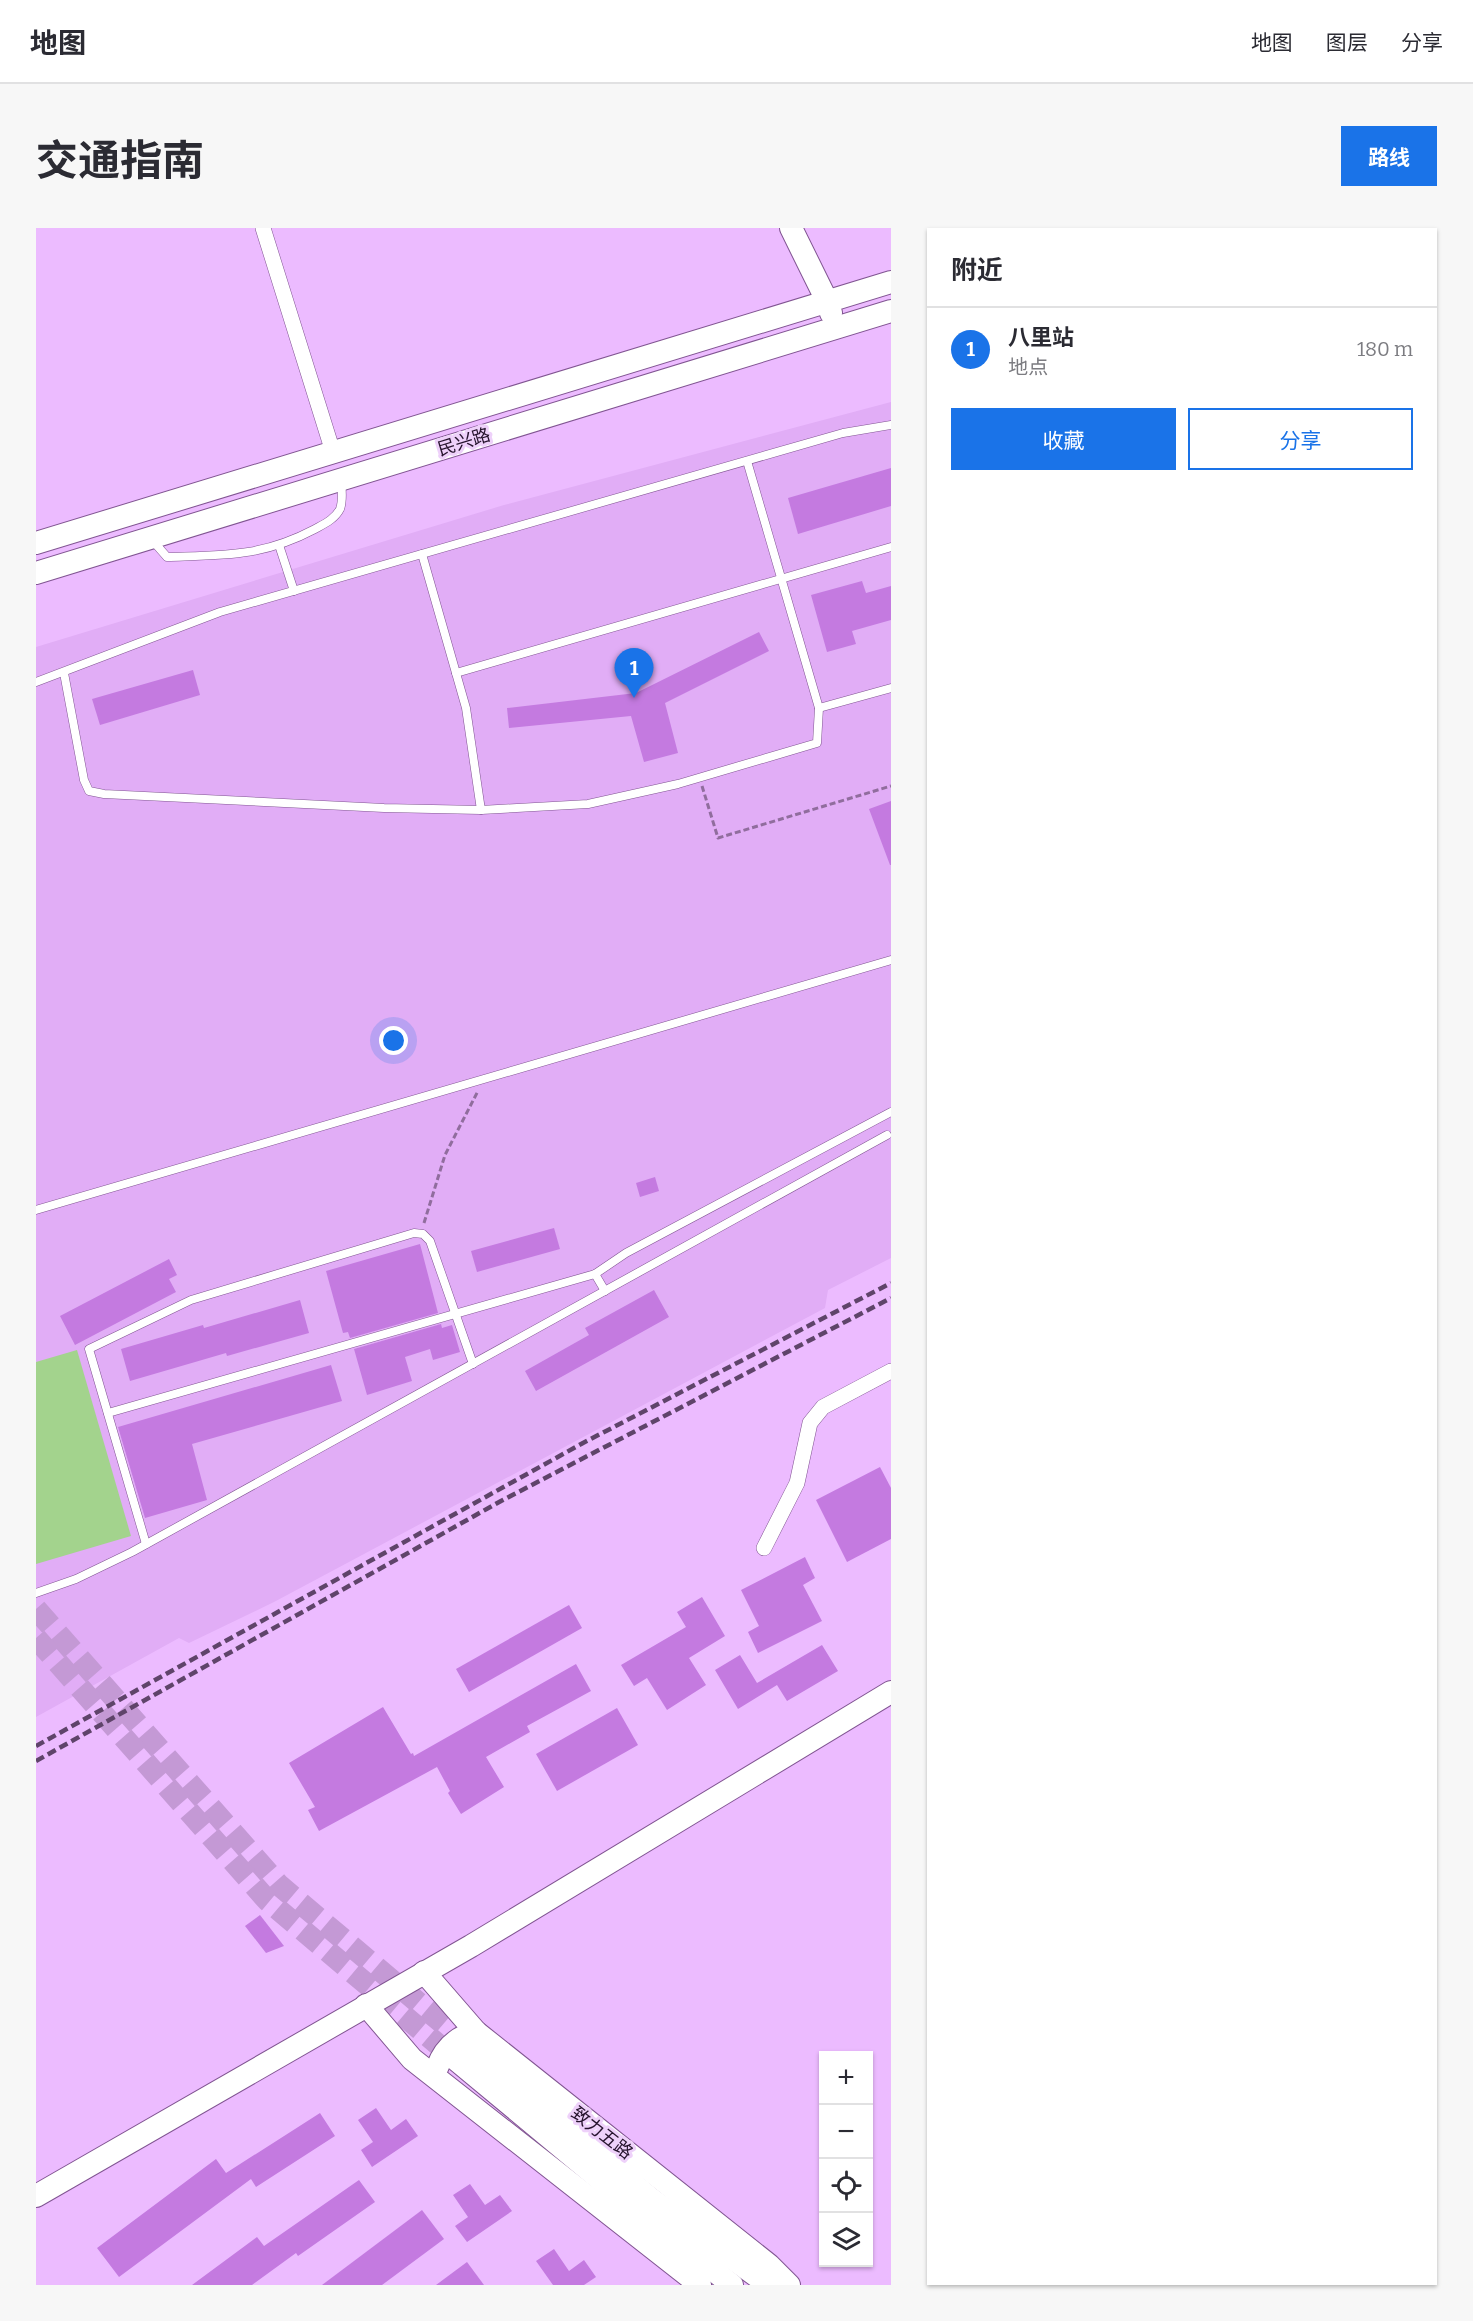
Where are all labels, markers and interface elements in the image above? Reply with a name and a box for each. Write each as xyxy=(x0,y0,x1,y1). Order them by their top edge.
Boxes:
text: 地图 xyxy=(30,27,86,60)
text: 地图 xyxy=(1251,30,1293,56)
text: 图层 xyxy=(1326,30,1368,56)
text: 分享 xyxy=(1401,30,1443,56)
button: 路线 xyxy=(1341,126,1437,186)
text: 交通指南 xyxy=(36,136,204,186)
text: 附近 xyxy=(951,255,1003,286)
text: 八里站 xyxy=(1008,324,1074,351)
text: 1 xyxy=(966,337,975,361)
text: 180 m xyxy=(1357,337,1413,361)
text: 地点 xyxy=(1008,355,1048,379)
button: 收藏 xyxy=(951,408,1176,470)
button: 分享 xyxy=(1188,408,1413,470)
street label: 民兴路 xyxy=(435,424,493,460)
pin: 1 xyxy=(614,648,654,698)
your location xyxy=(379,1026,408,1055)
map controls xyxy=(819,2051,873,2267)
button: + xyxy=(819,2051,873,2105)
street label: 致力五路 xyxy=(567,2102,637,2164)
button: − xyxy=(819,2105,873,2159)
button: locate xyxy=(819,2159,873,2213)
button: layers xyxy=(819,2213,873,2267)

